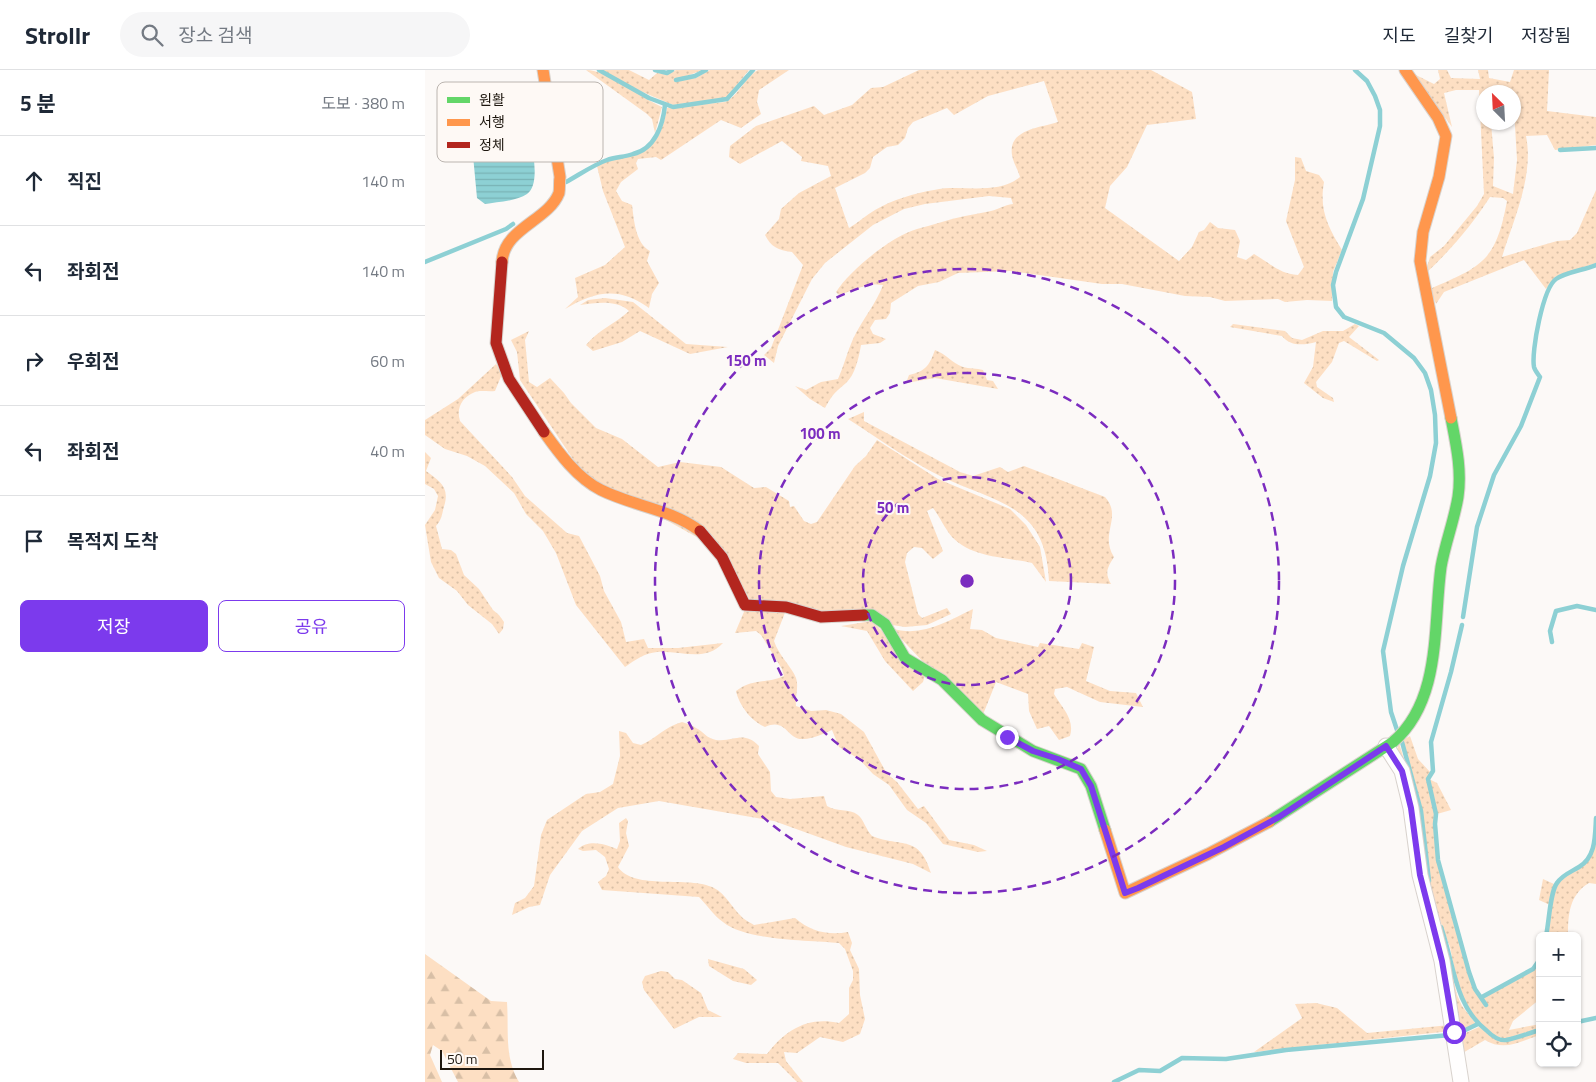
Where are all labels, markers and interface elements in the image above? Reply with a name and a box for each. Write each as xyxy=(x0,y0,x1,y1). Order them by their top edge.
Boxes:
search box xyxy=(120,12,470,57)
text: Strollr xyxy=(25,17,90,53)
text: 장소 검색 xyxy=(178,20,252,49)
icon: search xyxy=(138,21,166,49)
text: 지도 xyxy=(1383,22,1416,49)
text: 길찾기 xyxy=(1444,22,1493,49)
text: 저장됨 xyxy=(1521,22,1571,49)
legend xyxy=(437,82,603,162)
north arrow xyxy=(1476,85,1521,130)
text: 5 분 xyxy=(20,87,56,119)
text: 원활 xyxy=(479,89,505,110)
text: 도보 · 380 m xyxy=(321,91,405,115)
text: 서행 xyxy=(479,111,505,132)
text: 정체 xyxy=(479,134,505,155)
text: 직진 xyxy=(67,166,102,195)
icon: ahead xyxy=(20,167,48,195)
text: 140 m xyxy=(361,169,405,193)
text: 좌회전 xyxy=(67,256,119,285)
icon: left xyxy=(20,257,48,285)
text: 140 m xyxy=(361,259,405,283)
text: 우회전 xyxy=(67,346,119,375)
icon: right xyxy=(20,347,48,375)
text: 60 m xyxy=(370,349,405,373)
text: 150 m xyxy=(725,349,767,372)
text: 100 m xyxy=(799,422,841,445)
text: 좌회전 xyxy=(67,436,119,465)
icon: left xyxy=(20,437,48,465)
text: 40 m xyxy=(370,439,405,463)
text: 50 m xyxy=(877,496,909,519)
text: 목적지 도착 xyxy=(67,526,159,555)
icon: arrive xyxy=(20,527,48,555)
centre of rings xyxy=(958,572,976,590)
button: 저장 xyxy=(20,600,208,652)
button: 공유 xyxy=(218,600,405,652)
route end xyxy=(996,726,1019,749)
map controls xyxy=(1536,932,1581,1067)
button: + xyxy=(1536,932,1581,977)
button: − xyxy=(1536,977,1581,1022)
route start xyxy=(1443,1021,1466,1044)
button: locate xyxy=(1536,1022,1581,1067)
scale bar xyxy=(440,1047,544,1070)
text: 50 m xyxy=(447,1048,477,1069)

